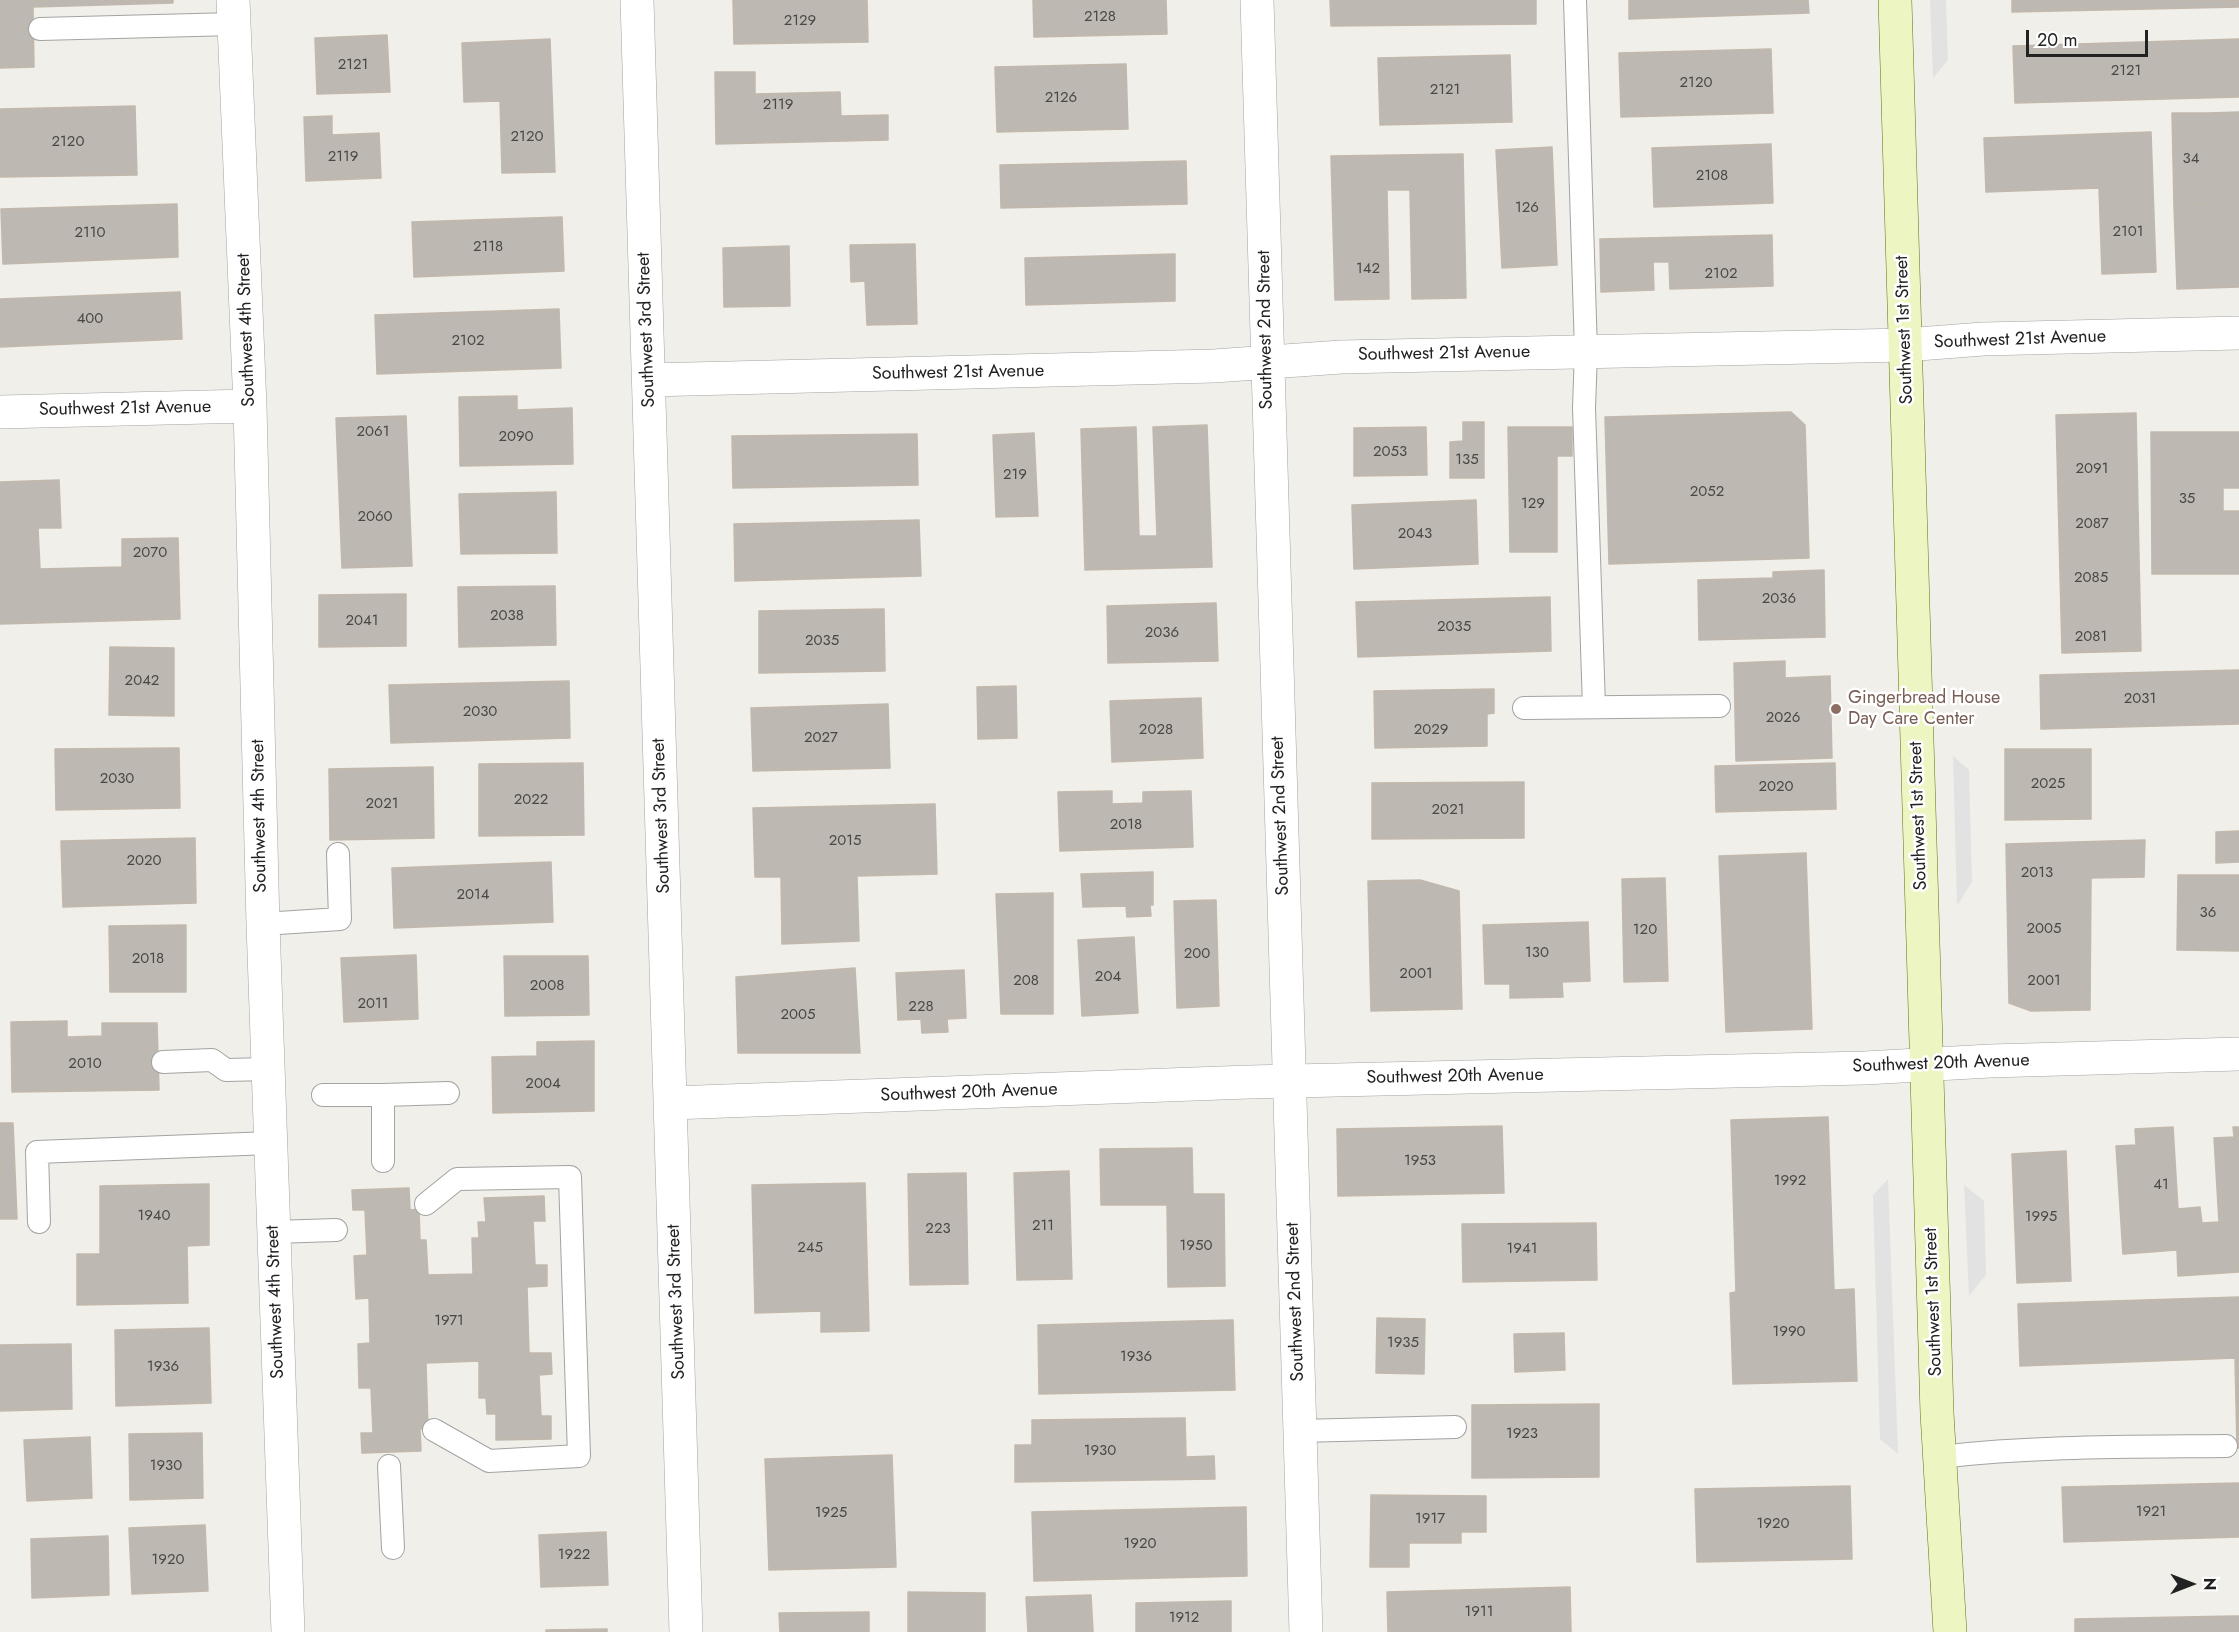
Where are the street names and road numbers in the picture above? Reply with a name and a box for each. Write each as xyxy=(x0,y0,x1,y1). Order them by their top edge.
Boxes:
street label: Southwest 2nd Street xyxy=(1254,250,1278,410)
street label: Southwest 3rd Street xyxy=(633,252,661,408)
street label: Southwest 4th Street xyxy=(234,253,260,407)
street label: Southwest 1st Street xyxy=(1892,255,1918,405)
street label: Southwest 21st Avenue xyxy=(1933,326,2107,354)
street label: Southwest 21st Avenue xyxy=(1358,342,1530,366)
street label: Southwest 21st Avenue xyxy=(872,361,1044,385)
street label: Southwest 21st Avenue xyxy=(39,397,211,421)
street label: Southwest 2nd Street xyxy=(1267,736,1295,896)
street label: Southwest 3rd Street xyxy=(648,738,676,894)
street label: Southwest 4th Street xyxy=(248,739,272,893)
street label: Southwest 1st Street xyxy=(1906,741,1932,891)
street label: Southwest 20th Avenue xyxy=(1852,1050,2030,1078)
street label: Southwest 20th Avenue xyxy=(1366,1065,1544,1089)
street label: Southwest 20th Avenue xyxy=(880,1079,1058,1107)
street label: Southwest 2nd Street xyxy=(1282,1222,1310,1382)
street label: Southwest 3rd Street xyxy=(663,1224,691,1380)
street label: Southwest 4th Street xyxy=(263,1225,289,1379)
street label: Southwest 1st Street xyxy=(1921,1227,1947,1377)

